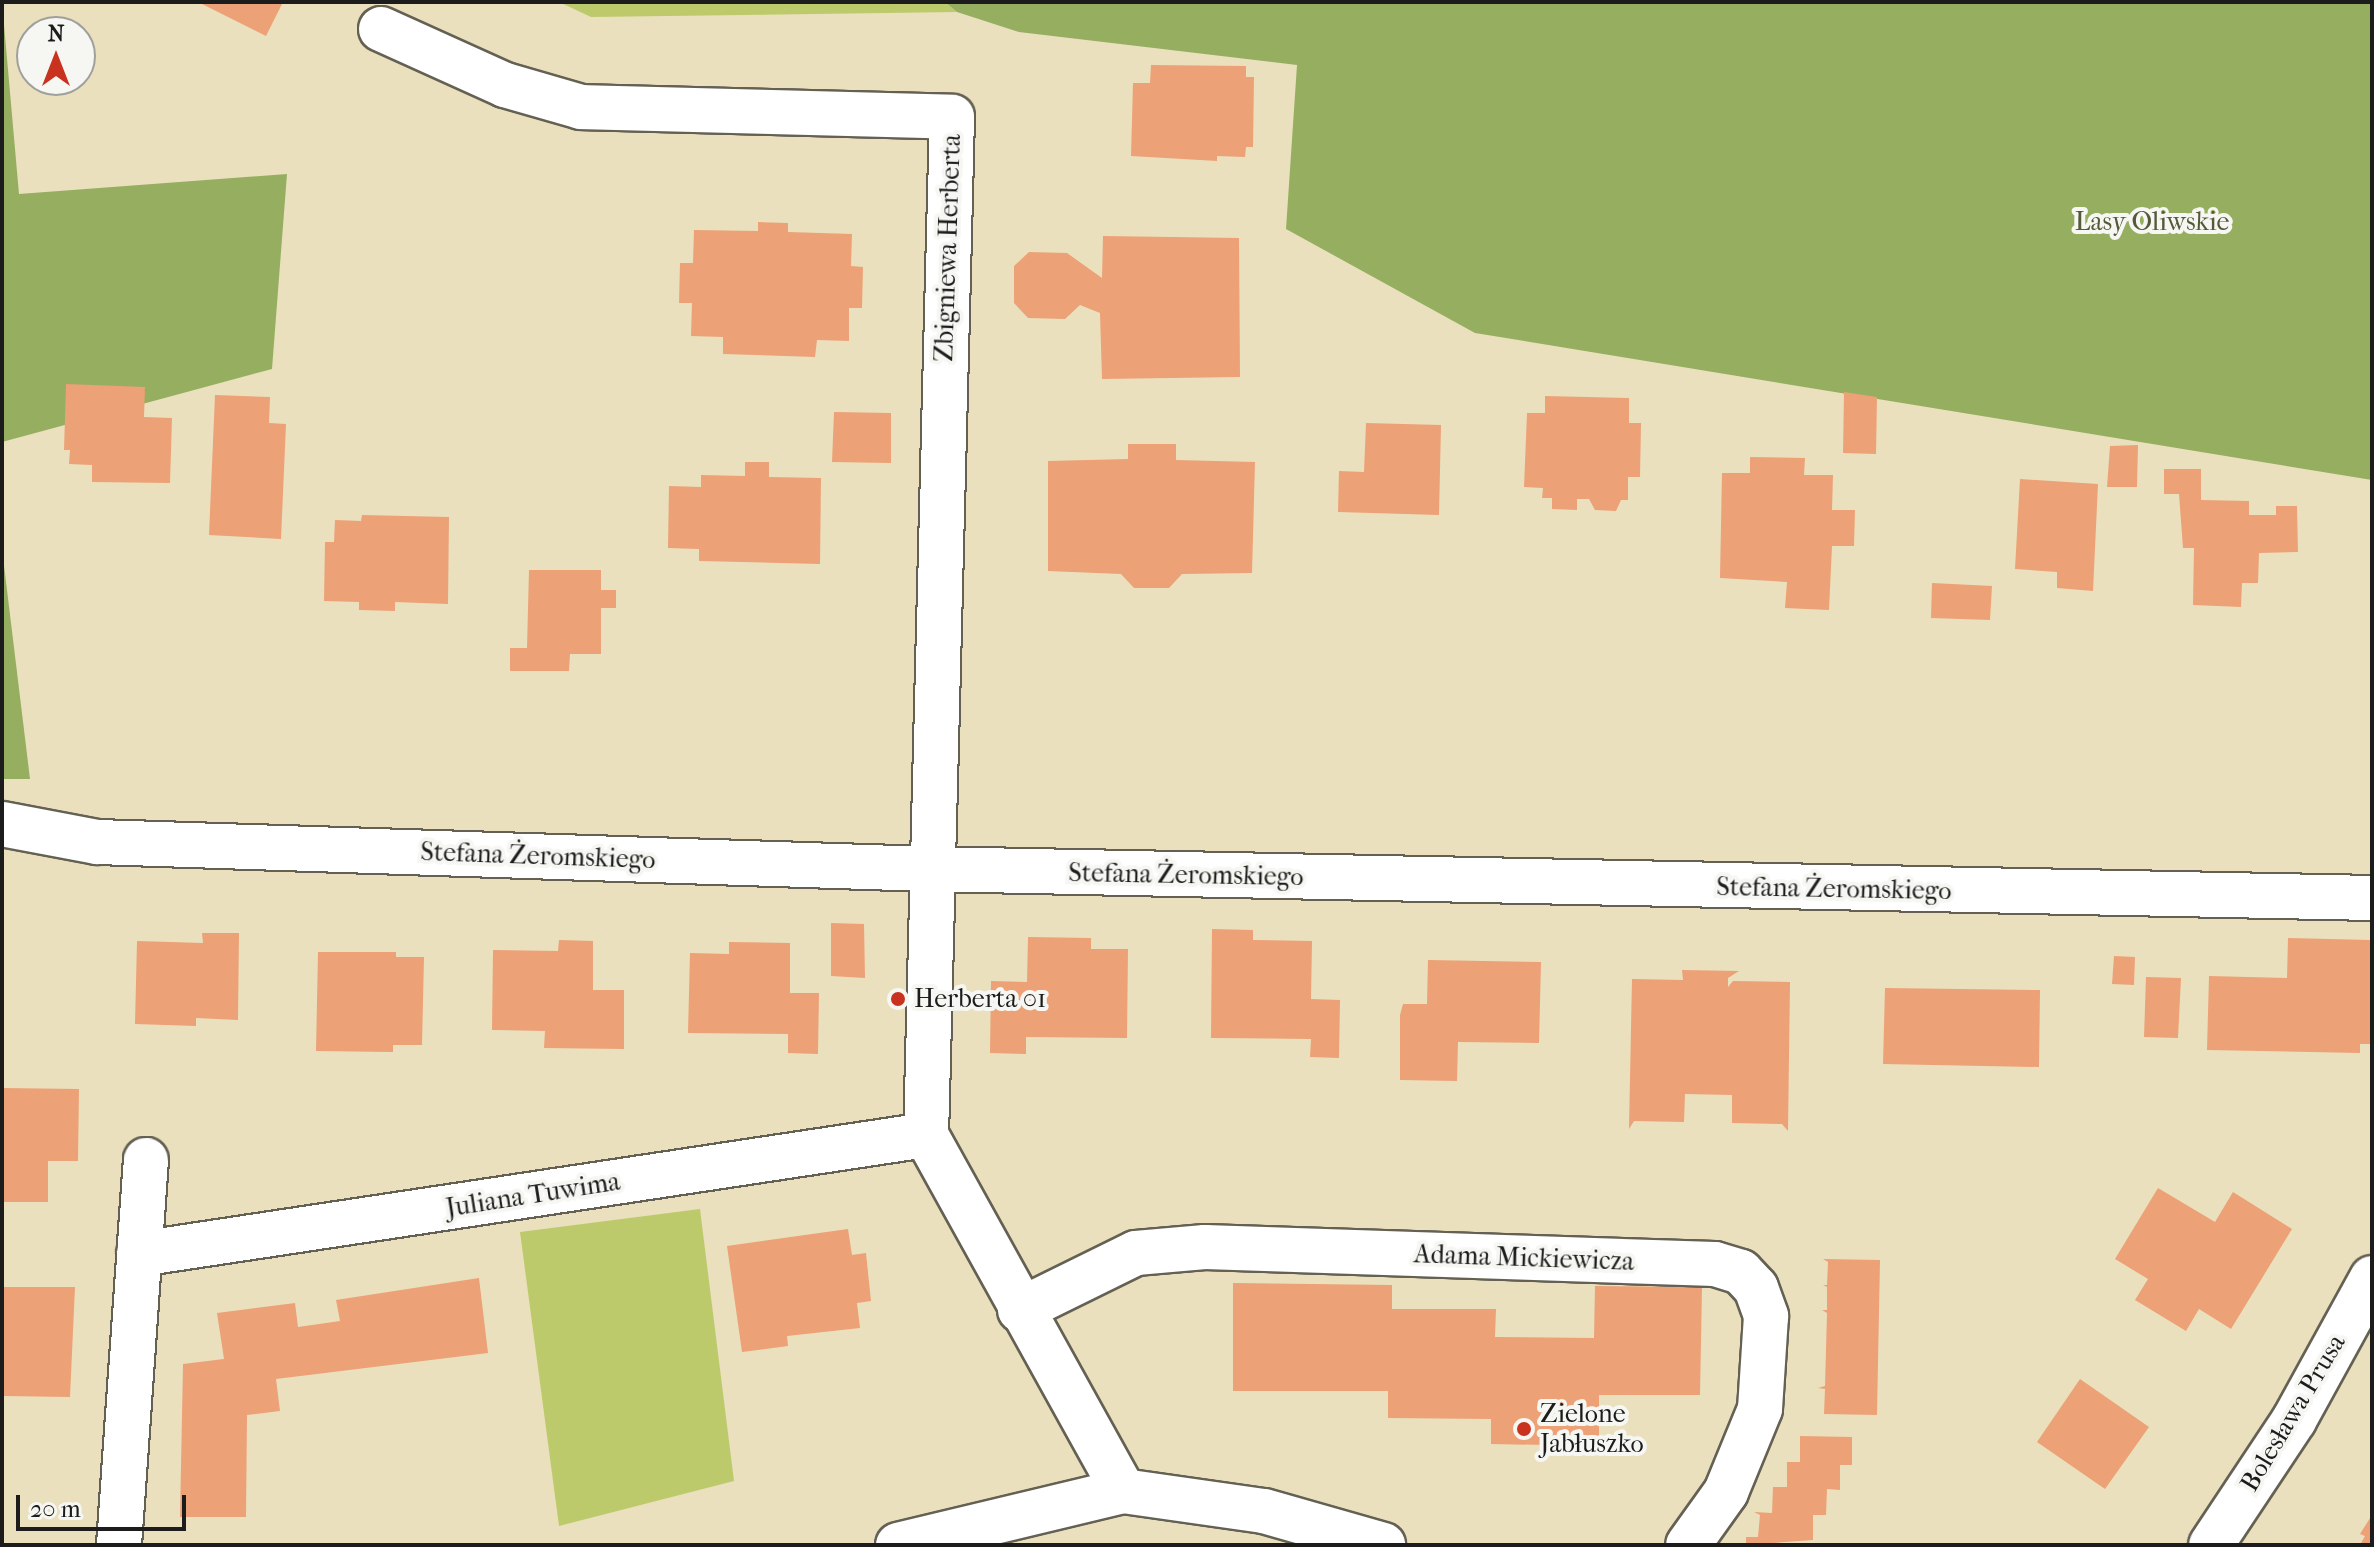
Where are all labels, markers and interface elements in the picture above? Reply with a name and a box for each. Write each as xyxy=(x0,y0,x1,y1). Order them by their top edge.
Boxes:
north arrow xyxy=(16,16,96,96)
text: N xyxy=(48,21,64,47)
street label: Zbigniewa Herberta xyxy=(928,134,968,362)
park label: Lasy Oliwskie xyxy=(2075,206,2229,238)
street label: Stefana Żeromskiego xyxy=(420,836,656,876)
street label: Stefana Żeromskiego xyxy=(1068,857,1304,893)
street label: Stefana Żeromskiego xyxy=(1716,871,1952,907)
place label: Herberta 01 xyxy=(914,983,1046,1015)
marker: Herberta 01 xyxy=(889,990,907,1008)
street label: Juliana Tuwima xyxy=(444,1166,622,1224)
street label: Adama Mickiewicza xyxy=(1413,1239,1635,1277)
street label: Bolesława Prusa xyxy=(2234,1329,2352,1497)
place label: Zielone Jabłuszko xyxy=(1540,1398,1644,1460)
marker: Zielone Jabłuszko xyxy=(1515,1420,1533,1438)
scale bar xyxy=(20,1479,190,1529)
text: 20 m xyxy=(30,1495,81,1523)

